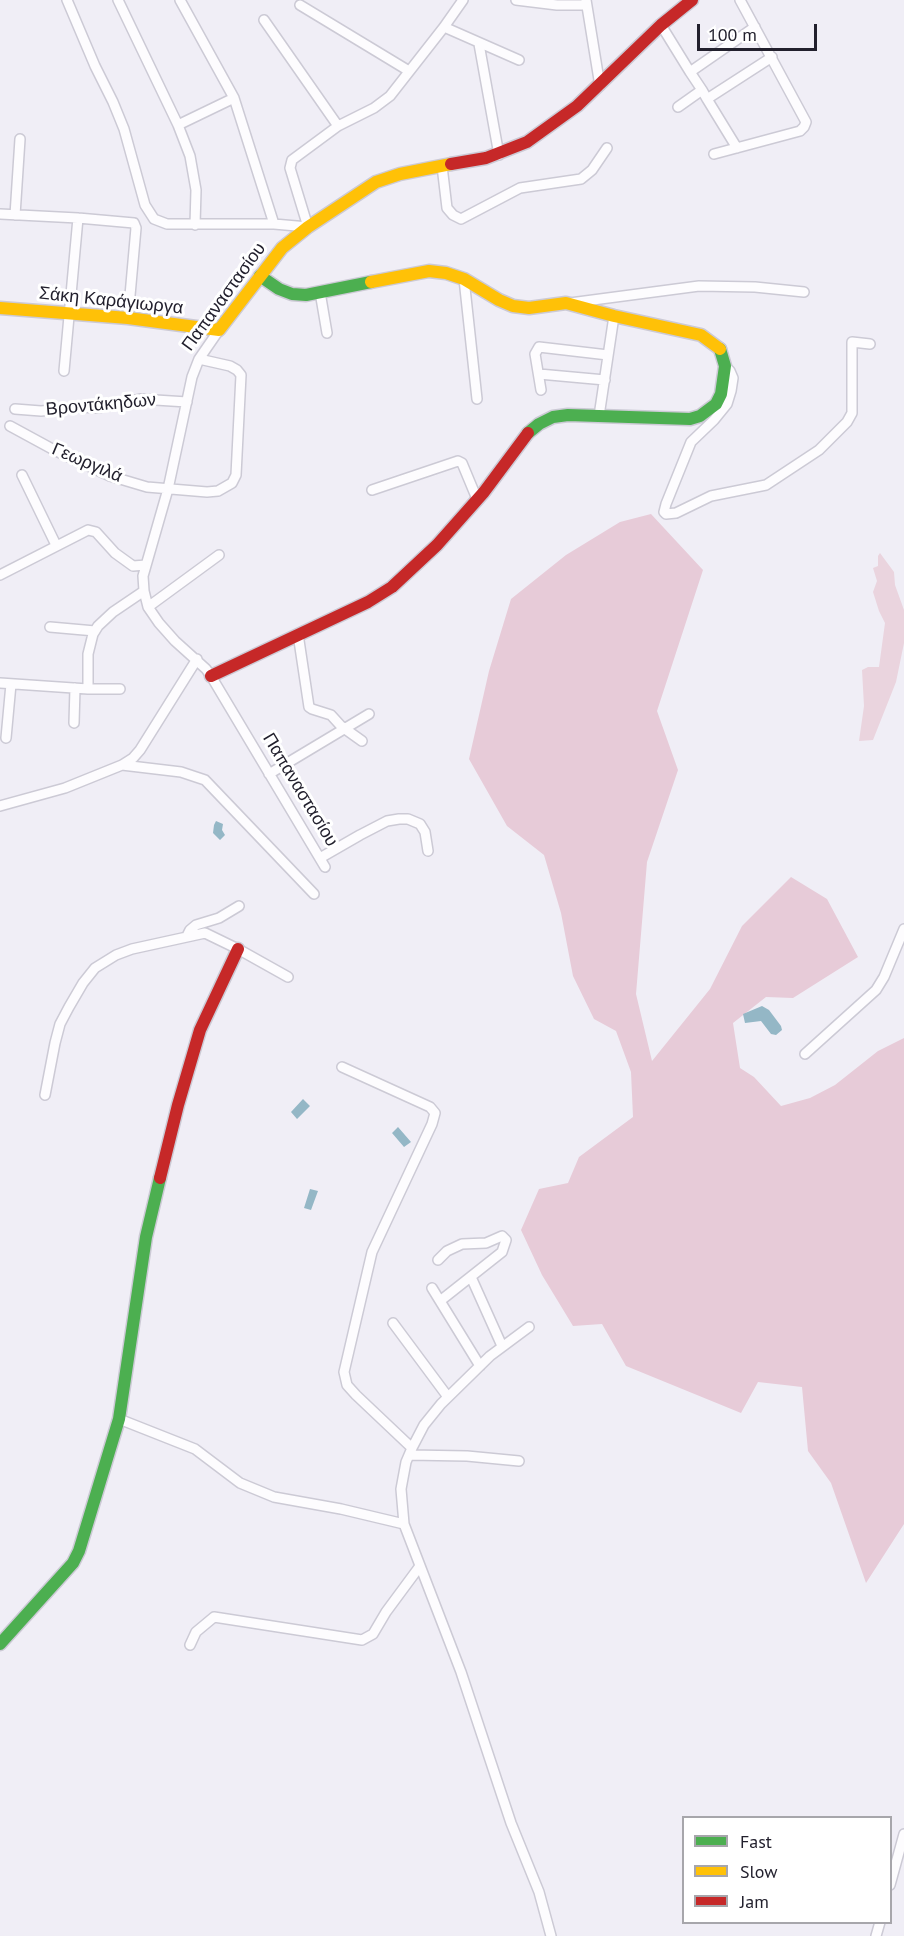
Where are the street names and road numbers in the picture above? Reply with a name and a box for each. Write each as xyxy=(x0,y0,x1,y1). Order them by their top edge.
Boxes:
street label: Παπαναστασίου xyxy=(177,239,271,355)
street label: Σάκη Καράγιωργα xyxy=(38,283,184,319)
street label: Βροντάκηδων xyxy=(45,389,157,421)
street label: Γεωργιλά xyxy=(49,439,125,487)
street label: Παπαναστασίου xyxy=(258,729,342,851)

